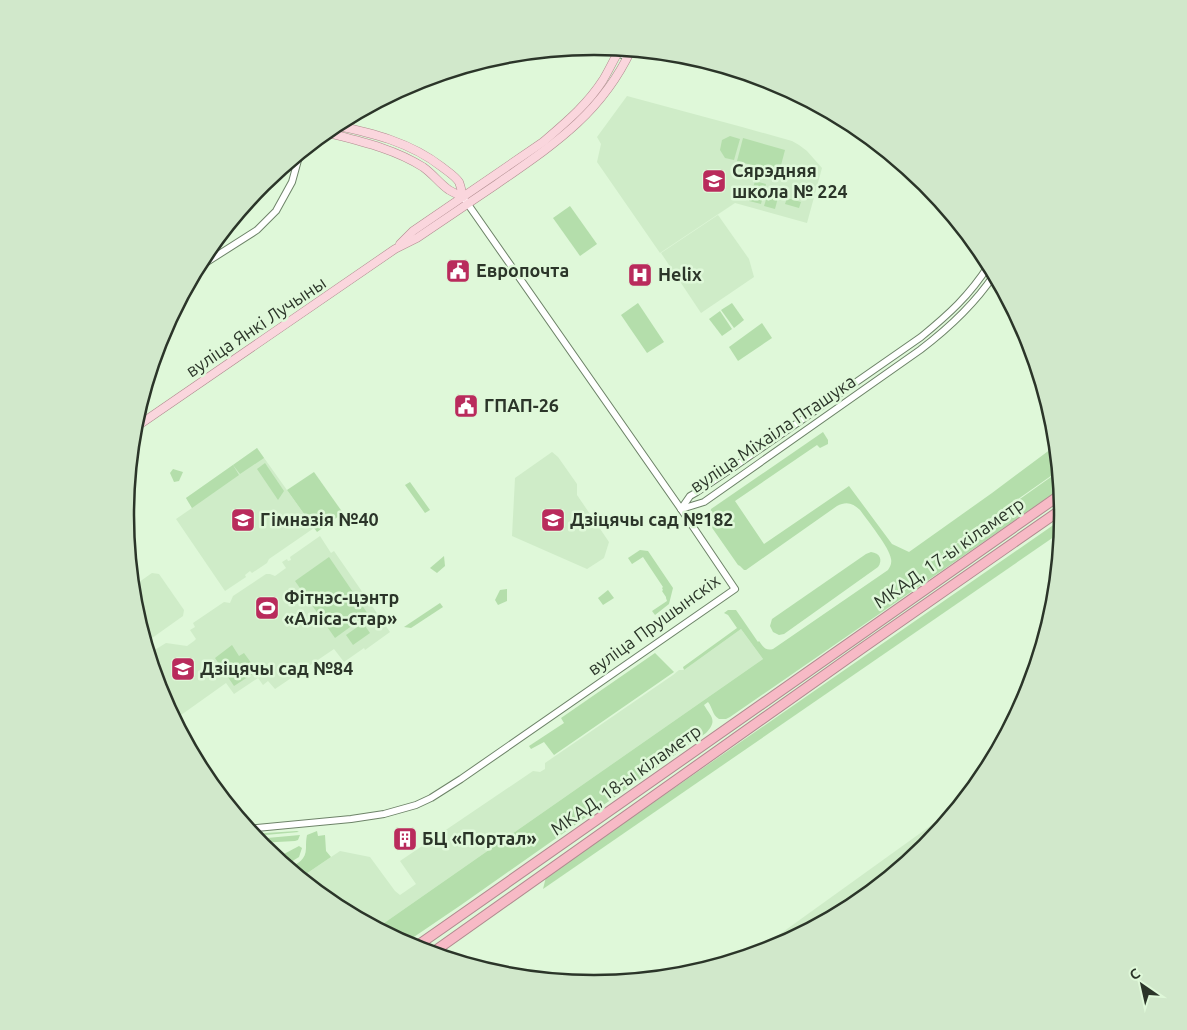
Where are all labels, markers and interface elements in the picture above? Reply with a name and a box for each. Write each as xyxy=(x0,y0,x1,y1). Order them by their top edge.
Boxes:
place label: Сярэдняя школа № 224 xyxy=(732,160,848,201)
school or university icon: Сярэдняя школа № 224 xyxy=(701,168,727,194)
public building icon: Европочта xyxy=(445,258,471,284)
place label: Европочта xyxy=(476,260,569,280)
hospital icon: Helix xyxy=(627,262,653,288)
place label: Helix xyxy=(658,264,702,284)
street label: вуліца Янкі Лучыны xyxy=(182,272,329,380)
street label: вуліца Міхаіла Пташука xyxy=(686,370,859,496)
public building icon: ГПАП-26 xyxy=(453,393,479,419)
place label: ГПАП-26 xyxy=(484,395,559,415)
street label: МКАД, 17-ы кіламетр xyxy=(870,493,1027,612)
school or university icon: Гімназія №40 xyxy=(230,507,256,533)
school or university icon: Дзіцячы сад №182 xyxy=(540,507,566,533)
place label: Гімназія №40 xyxy=(260,509,379,529)
place label: Дзіцячы сад №182 xyxy=(570,509,734,529)
street label: вуліца Прушынскіх xyxy=(584,570,723,679)
place label: Фітнэс-цэнтр «Аліса-стар» xyxy=(284,587,399,628)
sports icon: Фітнэс-цэнтр «Аліса-стар» xyxy=(254,595,280,621)
school or university icon: Дзіцячы сад №84 xyxy=(170,656,196,682)
place label: Дзіцячы сад №84 xyxy=(200,658,353,678)
street label: МКАД, 18-ы кіламетр xyxy=(547,720,704,839)
building icon: БЦ «Портал» xyxy=(392,826,418,852)
place label: БЦ «Портал» xyxy=(422,828,537,848)
north arrow xyxy=(1117,960,1167,1010)
text: С xyxy=(1127,965,1143,983)

